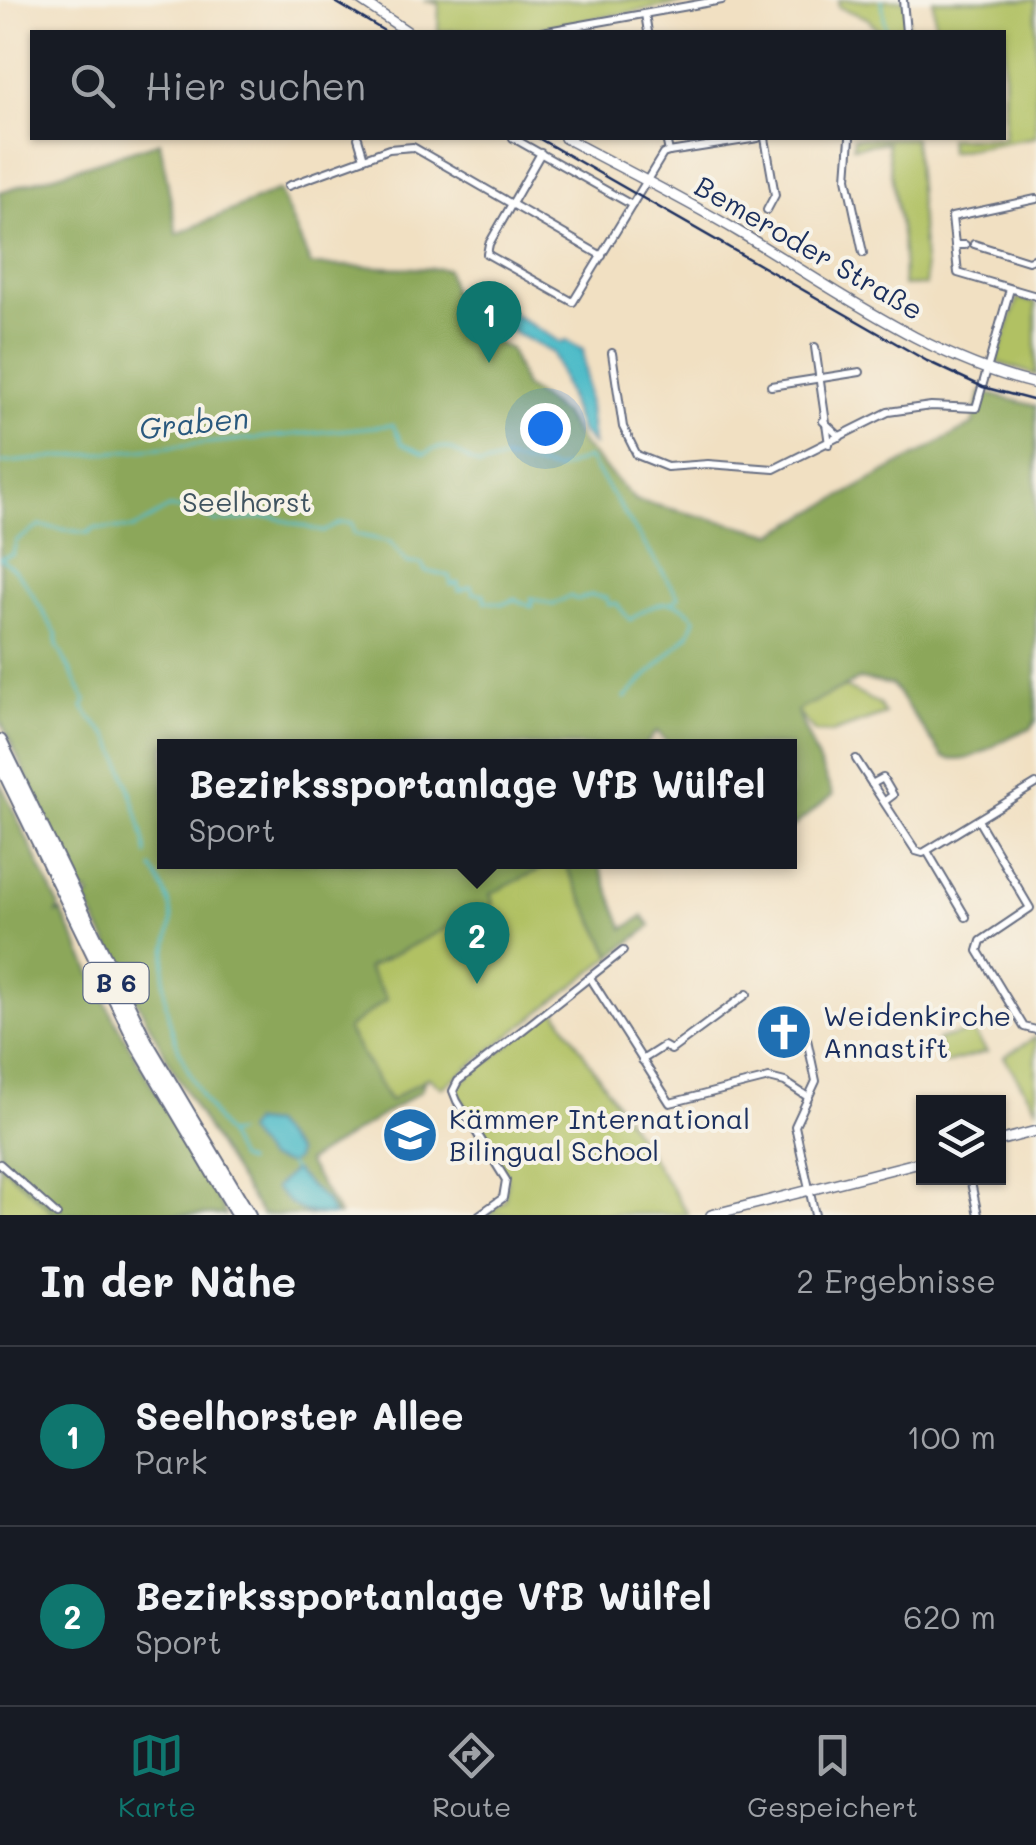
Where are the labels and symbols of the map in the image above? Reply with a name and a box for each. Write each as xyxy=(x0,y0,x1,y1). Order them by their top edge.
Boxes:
street label: Bemeroder Straße xyxy=(689,167,930,327)
pin: 1 xyxy=(456,280,522,363)
water label: Graben xyxy=(137,396,251,448)
your location xyxy=(520,403,571,454)
park label: Seelhorst xyxy=(182,483,312,519)
pin: 2 xyxy=(444,902,510,984)
road number: B 6 xyxy=(84,963,148,1003)
place label: Weidenkirche Annastift xyxy=(823,997,1011,1065)
church icon: Weidenkirche Annastift xyxy=(754,1002,814,1062)
place label: Kämmer International Bilingual School xyxy=(449,1100,750,1168)
school or university icon: Kämmer International Bilingual School xyxy=(380,1105,440,1165)

